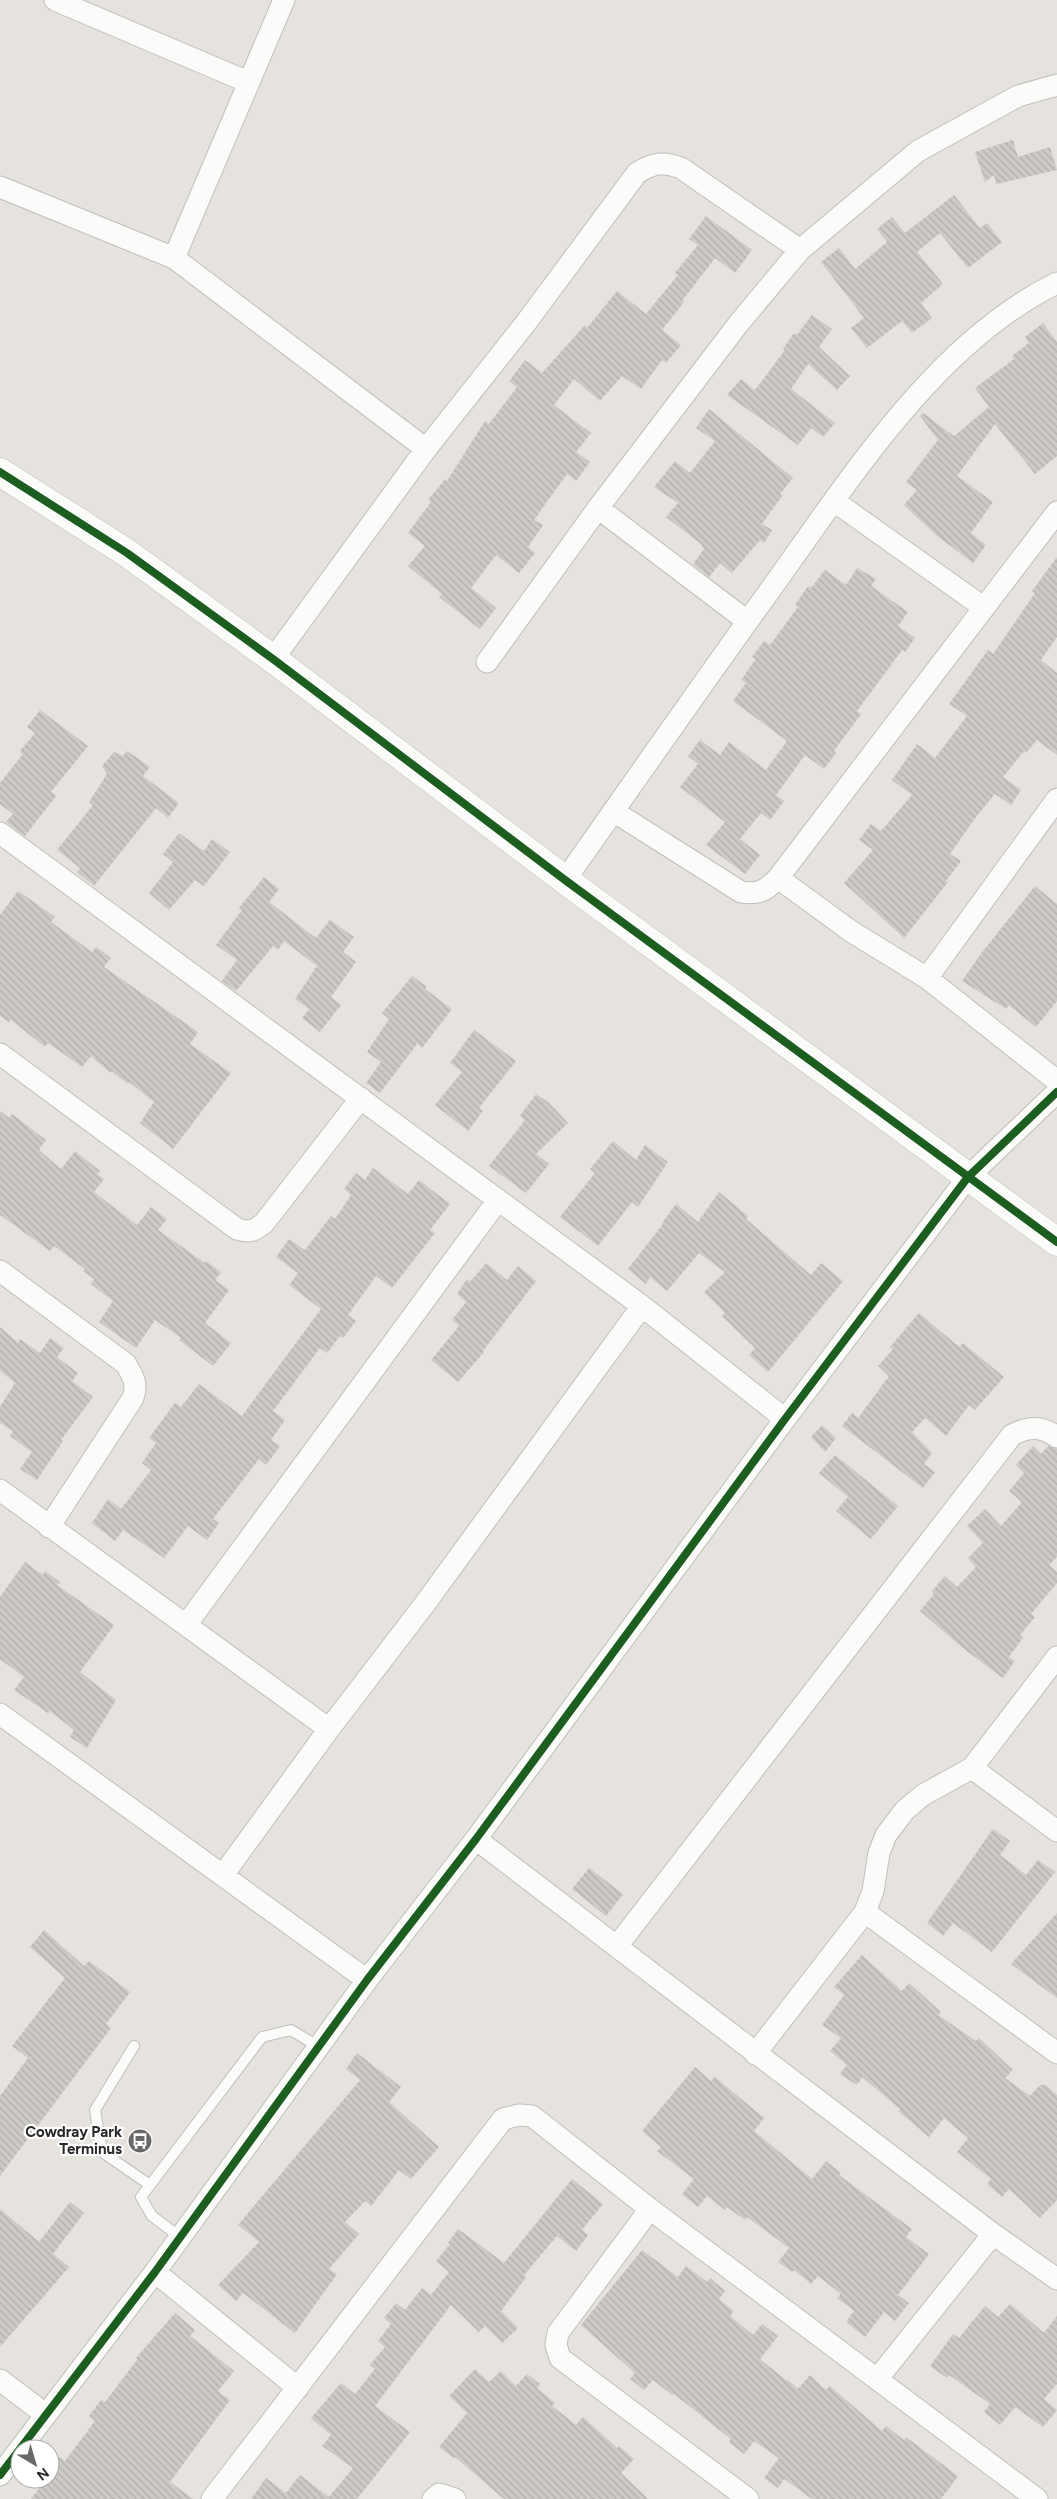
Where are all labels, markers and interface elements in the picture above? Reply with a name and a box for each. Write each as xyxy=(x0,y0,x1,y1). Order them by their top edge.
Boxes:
place label: Cowdray Park Terminus xyxy=(25,2123,122,2158)
bus stop icon: Cowdray Park Terminus xyxy=(127,2128,153,2154)
north arrow xyxy=(10,2439,60,2489)
text: N xyxy=(33,2464,52,2484)

